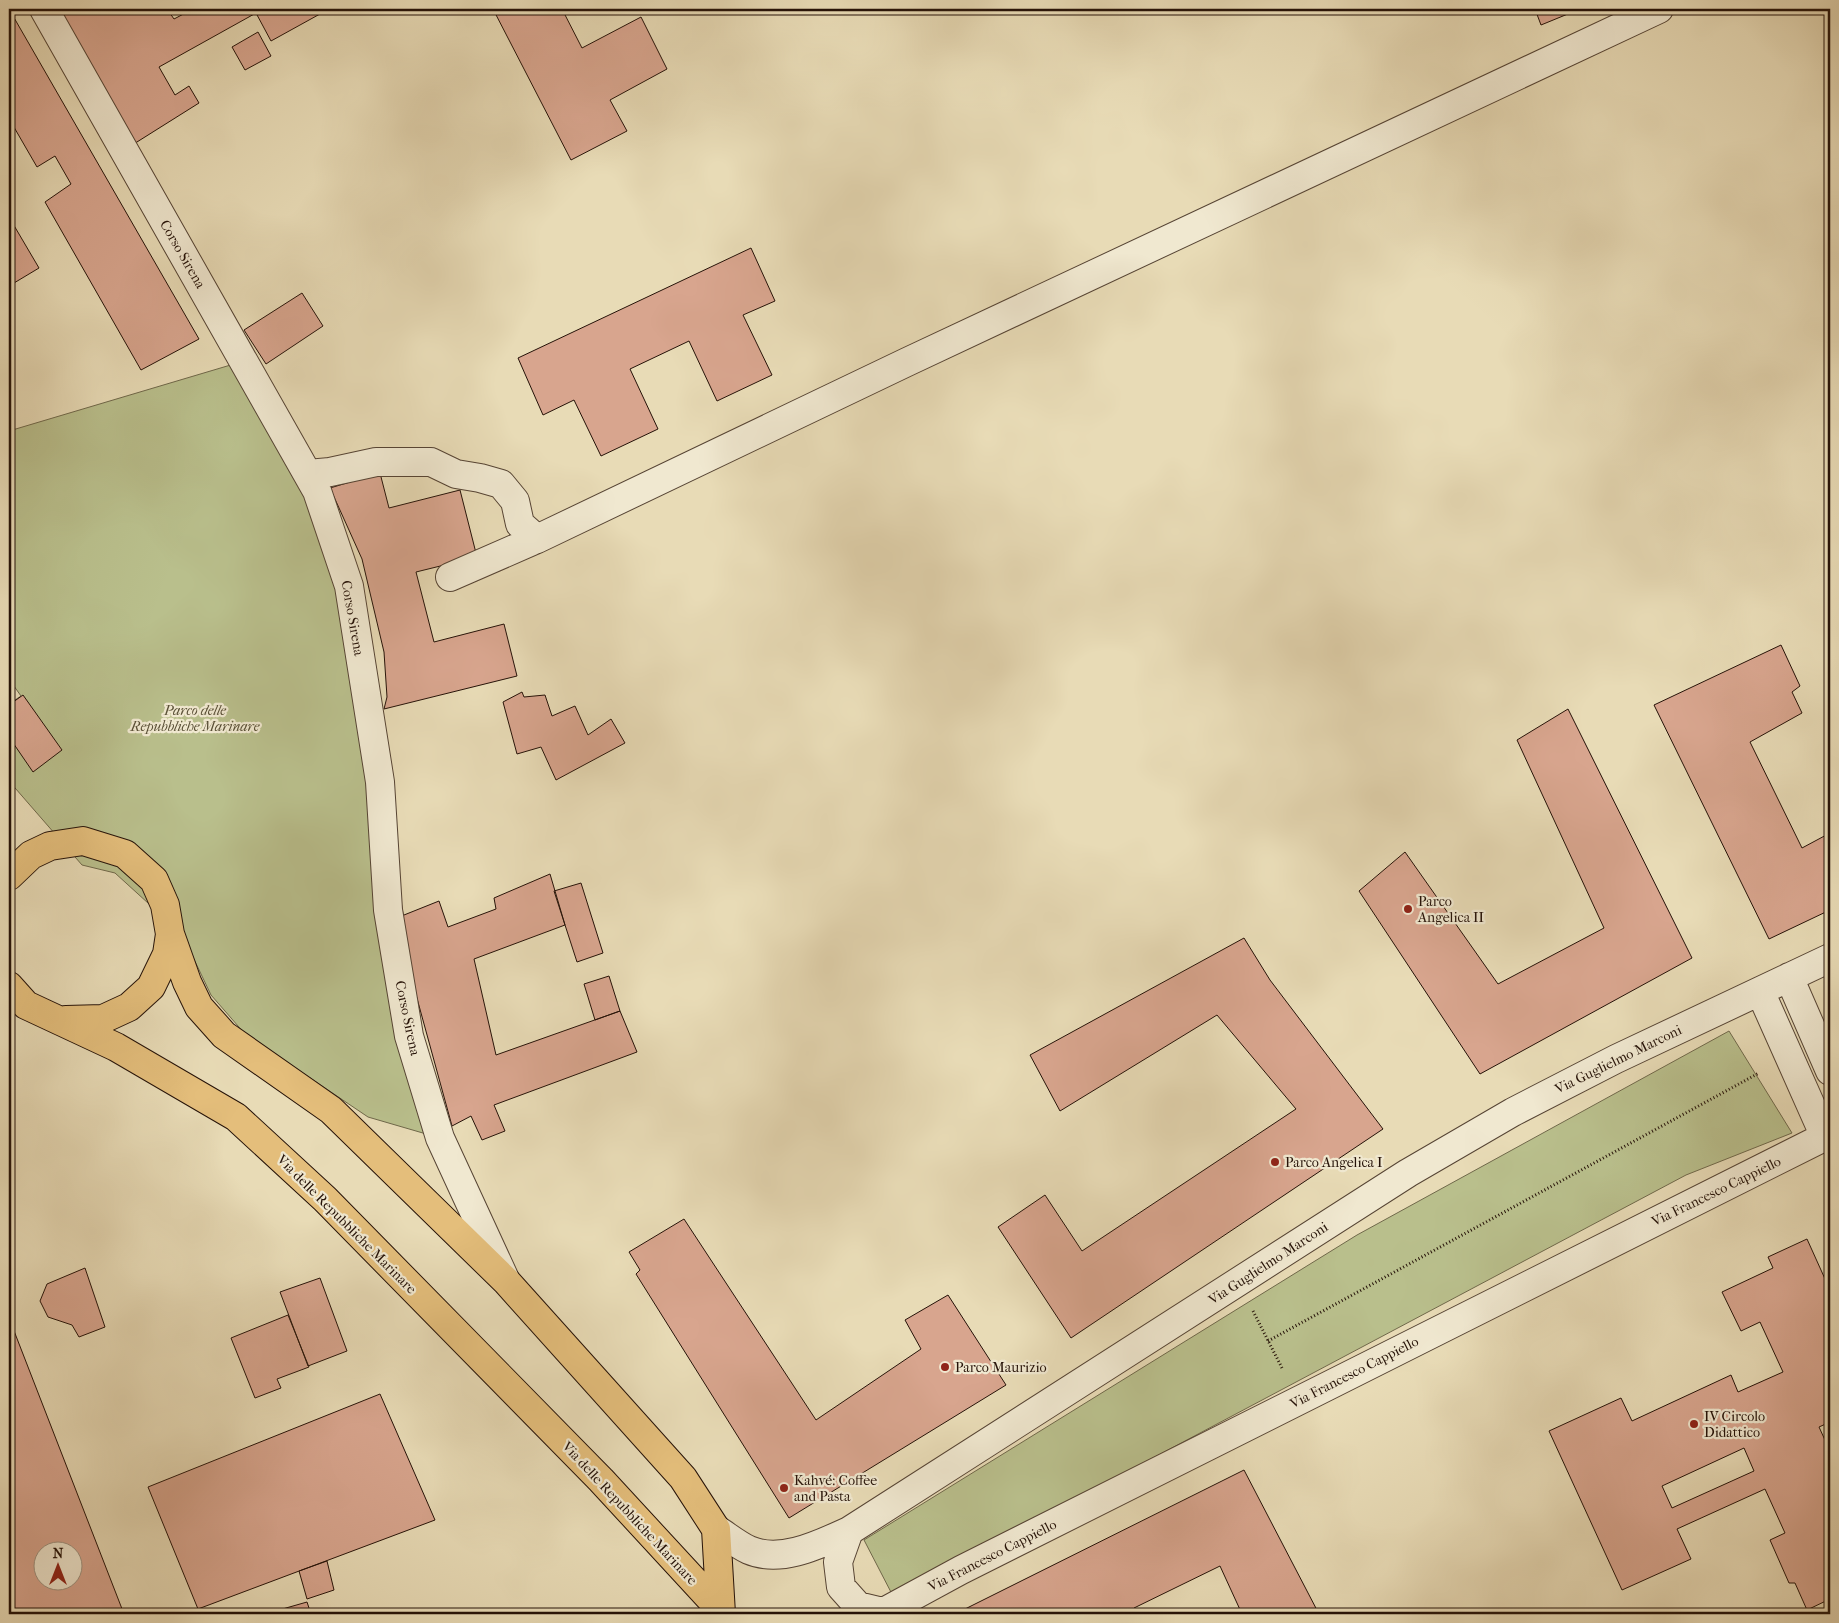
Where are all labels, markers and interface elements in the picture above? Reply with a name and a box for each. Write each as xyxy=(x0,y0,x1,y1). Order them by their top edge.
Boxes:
street label: Corso Sirena xyxy=(156,217,209,292)
street label: Corso Sirena xyxy=(338,579,368,658)
park label: Parco delle Repubbliche Marinare xyxy=(130,702,260,735)
place label: Parco Angelica II xyxy=(1417,893,1485,926)
marker: Parco Angelica II xyxy=(1402,903,1414,915)
street label: Corso Sirena xyxy=(391,979,424,1058)
street label: Via Guglielmo Marconi xyxy=(1551,1021,1684,1098)
street label: Via delle Repubbliche Marinare xyxy=(273,1150,420,1298)
street label: Via Francesco Cappiello xyxy=(1648,1153,1784,1231)
place label: Parco Angelica I xyxy=(1285,1154,1383,1171)
marker: Parco Angelica I xyxy=(1269,1156,1281,1168)
street label: Via Guglielmo Marconi xyxy=(1205,1218,1331,1309)
street label: Via Francesco Cappiello xyxy=(1286,1333,1421,1413)
place label: Parco Maurizio xyxy=(955,1359,1047,1376)
marker: Parco Maurizio xyxy=(939,1361,951,1373)
place label: IV Circolo Didattico xyxy=(1704,1408,1765,1441)
marker: IV Circolo Didattico xyxy=(1688,1418,1700,1430)
street label: Via delle Repubbliche Marinare xyxy=(558,1437,701,1589)
place label: Kahvé: Coffee and Pasta xyxy=(794,1472,877,1505)
marker: Kahvé: Coffee and Pasta xyxy=(778,1482,790,1494)
street label: Via Francesco Cappiello xyxy=(924,1516,1059,1596)
north arrow xyxy=(32,1540,82,1590)
text: N xyxy=(53,1545,64,1562)

